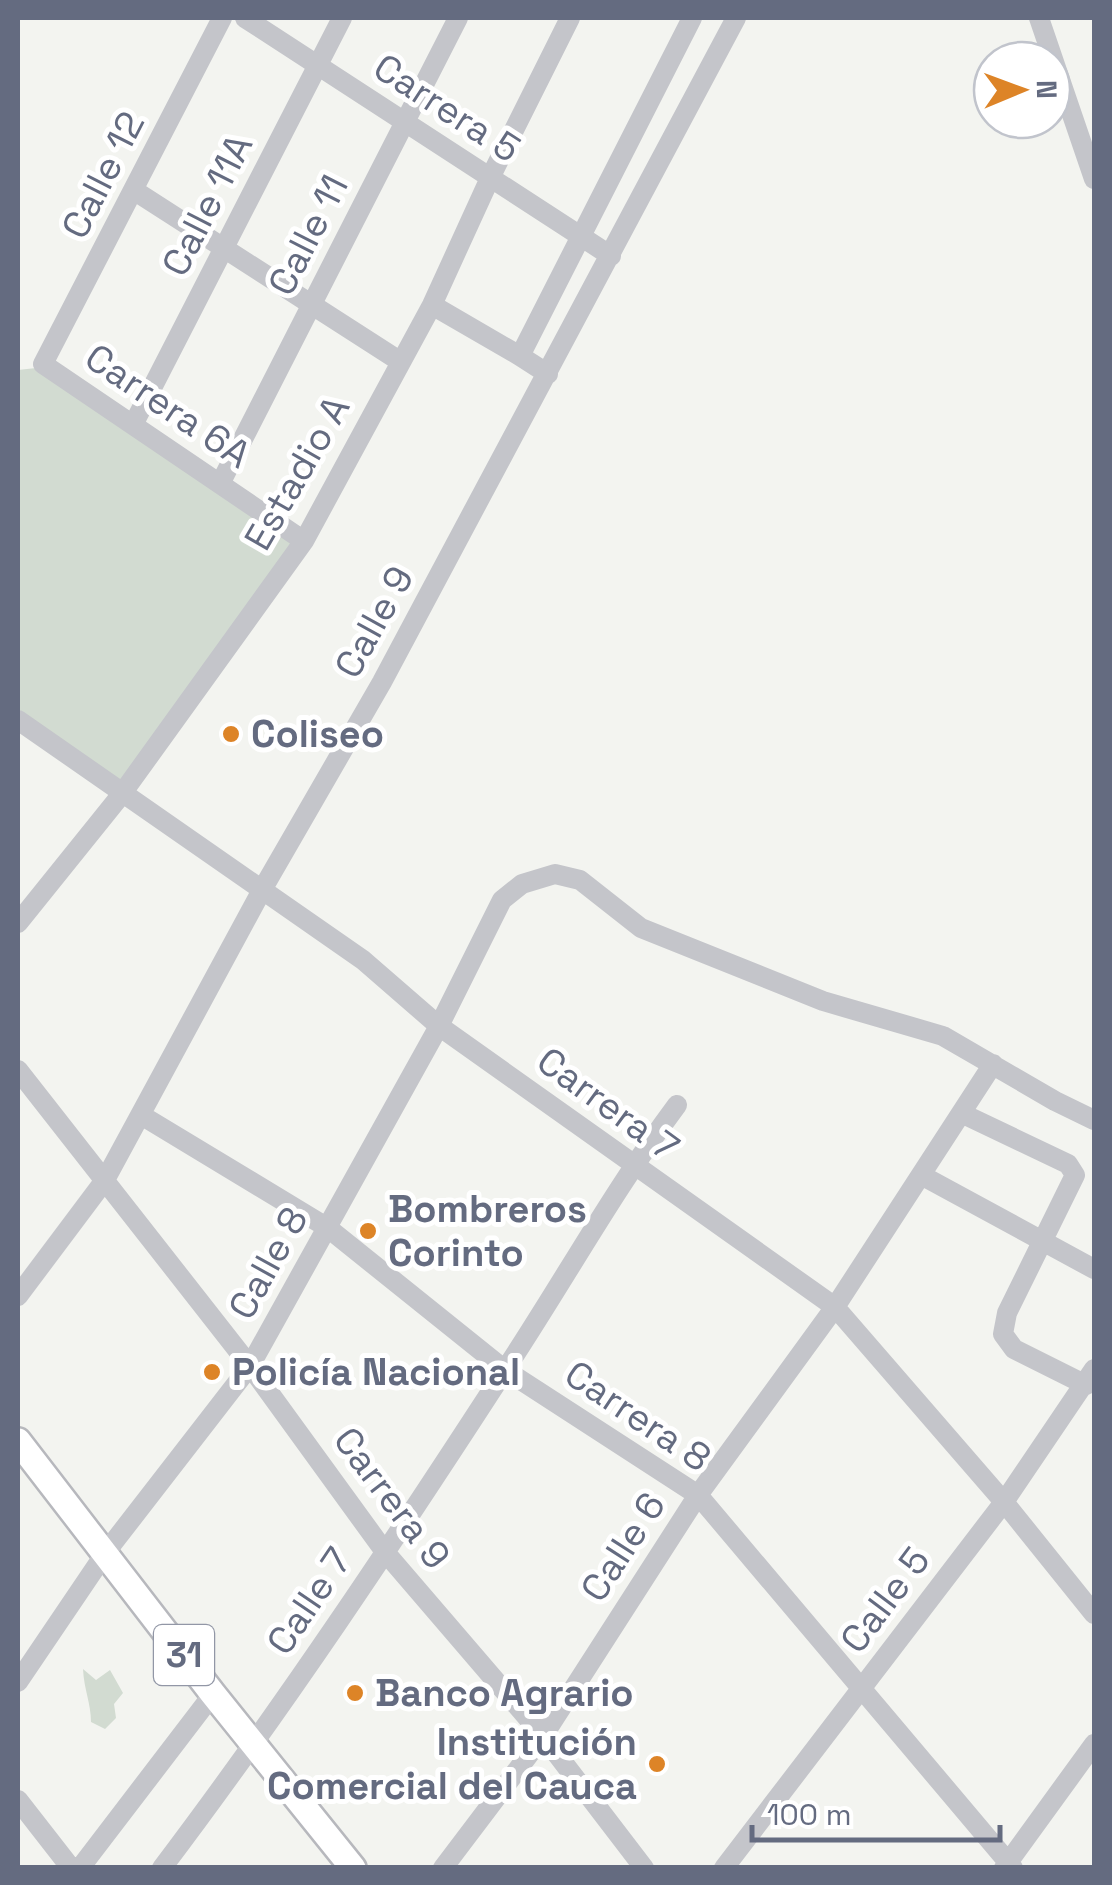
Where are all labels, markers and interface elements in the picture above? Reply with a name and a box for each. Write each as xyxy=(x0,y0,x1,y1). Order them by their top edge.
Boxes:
north arrow xyxy=(972,40,1072,140)
street label: Carrera 5 xyxy=(365,43,529,173)
text: N xyxy=(1029,80,1065,99)
street label: Calle 12 xyxy=(51,104,155,246)
street label: Calle 11A xyxy=(151,126,263,284)
street label: Calle 11 xyxy=(257,167,359,303)
street label: Carrera 6A xyxy=(76,333,260,479)
street label: Estadio A xyxy=(234,387,360,559)
street label: Calle 9 xyxy=(324,558,424,686)
place label: Coliseo xyxy=(251,710,384,758)
marker: Coliseo xyxy=(220,723,242,745)
street label: Carrera 7 xyxy=(528,1037,688,1171)
place label: Bombreros Corinto xyxy=(388,1185,587,1277)
street label: Calle 8 xyxy=(218,1199,318,1327)
marker: Bombreros Corinto xyxy=(357,1220,379,1242)
place label: Policía Nacional xyxy=(232,1348,520,1396)
street label: Carrera 8 xyxy=(556,1350,720,1482)
marker: Policía Nacional xyxy=(201,1361,223,1383)
street label: Carrera 9 xyxy=(323,1418,461,1578)
street label: Calle 6 xyxy=(570,1483,676,1611)
street label: Calle 7 xyxy=(256,1538,362,1664)
street label: Calle 5 xyxy=(830,1538,940,1662)
road number: 31 xyxy=(154,1625,214,1685)
place label: Banco Agrario xyxy=(375,1669,634,1717)
marker: Banco Agrario xyxy=(344,1682,366,1704)
place label: Institución Comercial del Cauca xyxy=(267,1718,637,1810)
marker: Institución Comercial del Cauca xyxy=(646,1753,668,1775)
scale bar xyxy=(752,1780,1000,1842)
text: 100 m xyxy=(767,1795,852,1834)

